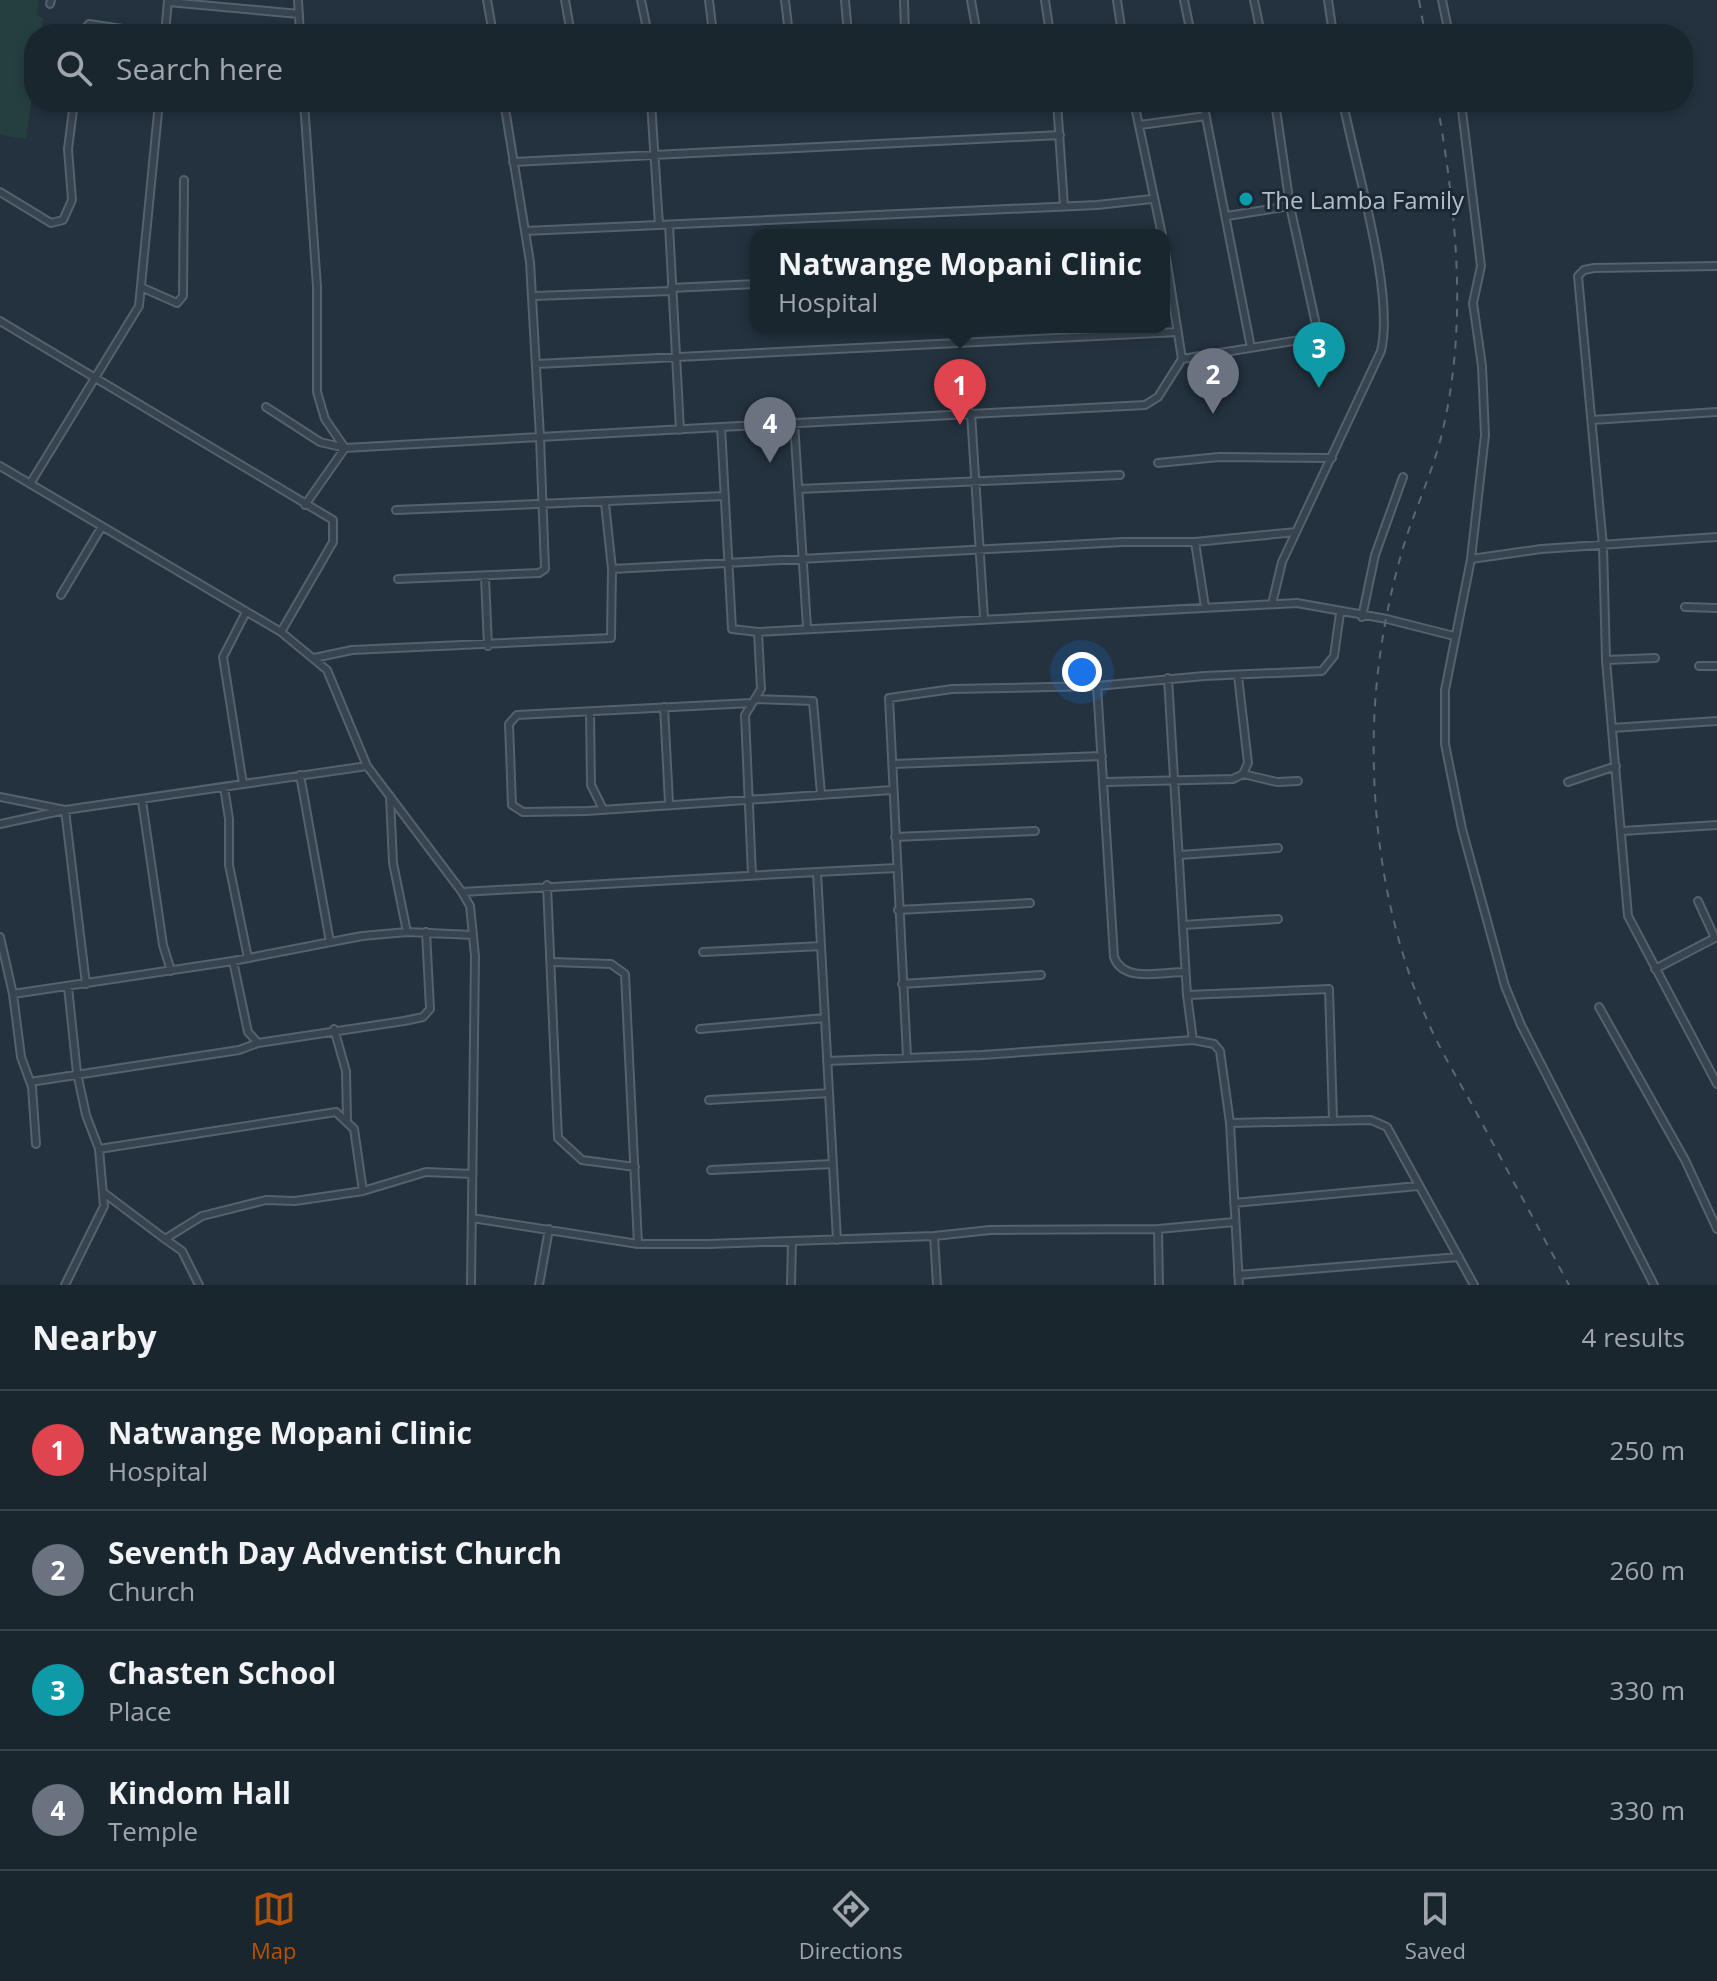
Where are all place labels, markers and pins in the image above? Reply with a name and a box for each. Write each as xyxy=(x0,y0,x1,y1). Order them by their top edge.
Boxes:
place label: The Lamba Family xyxy=(1262,183,1465,216)
marker: The Lamba Family xyxy=(1237,190,1255,208)
pin: 3 xyxy=(1293,322,1345,388)
pin: 2 xyxy=(1187,348,1239,414)
pin: 1 xyxy=(934,359,986,425)
pin: 4 xyxy=(744,397,796,463)

